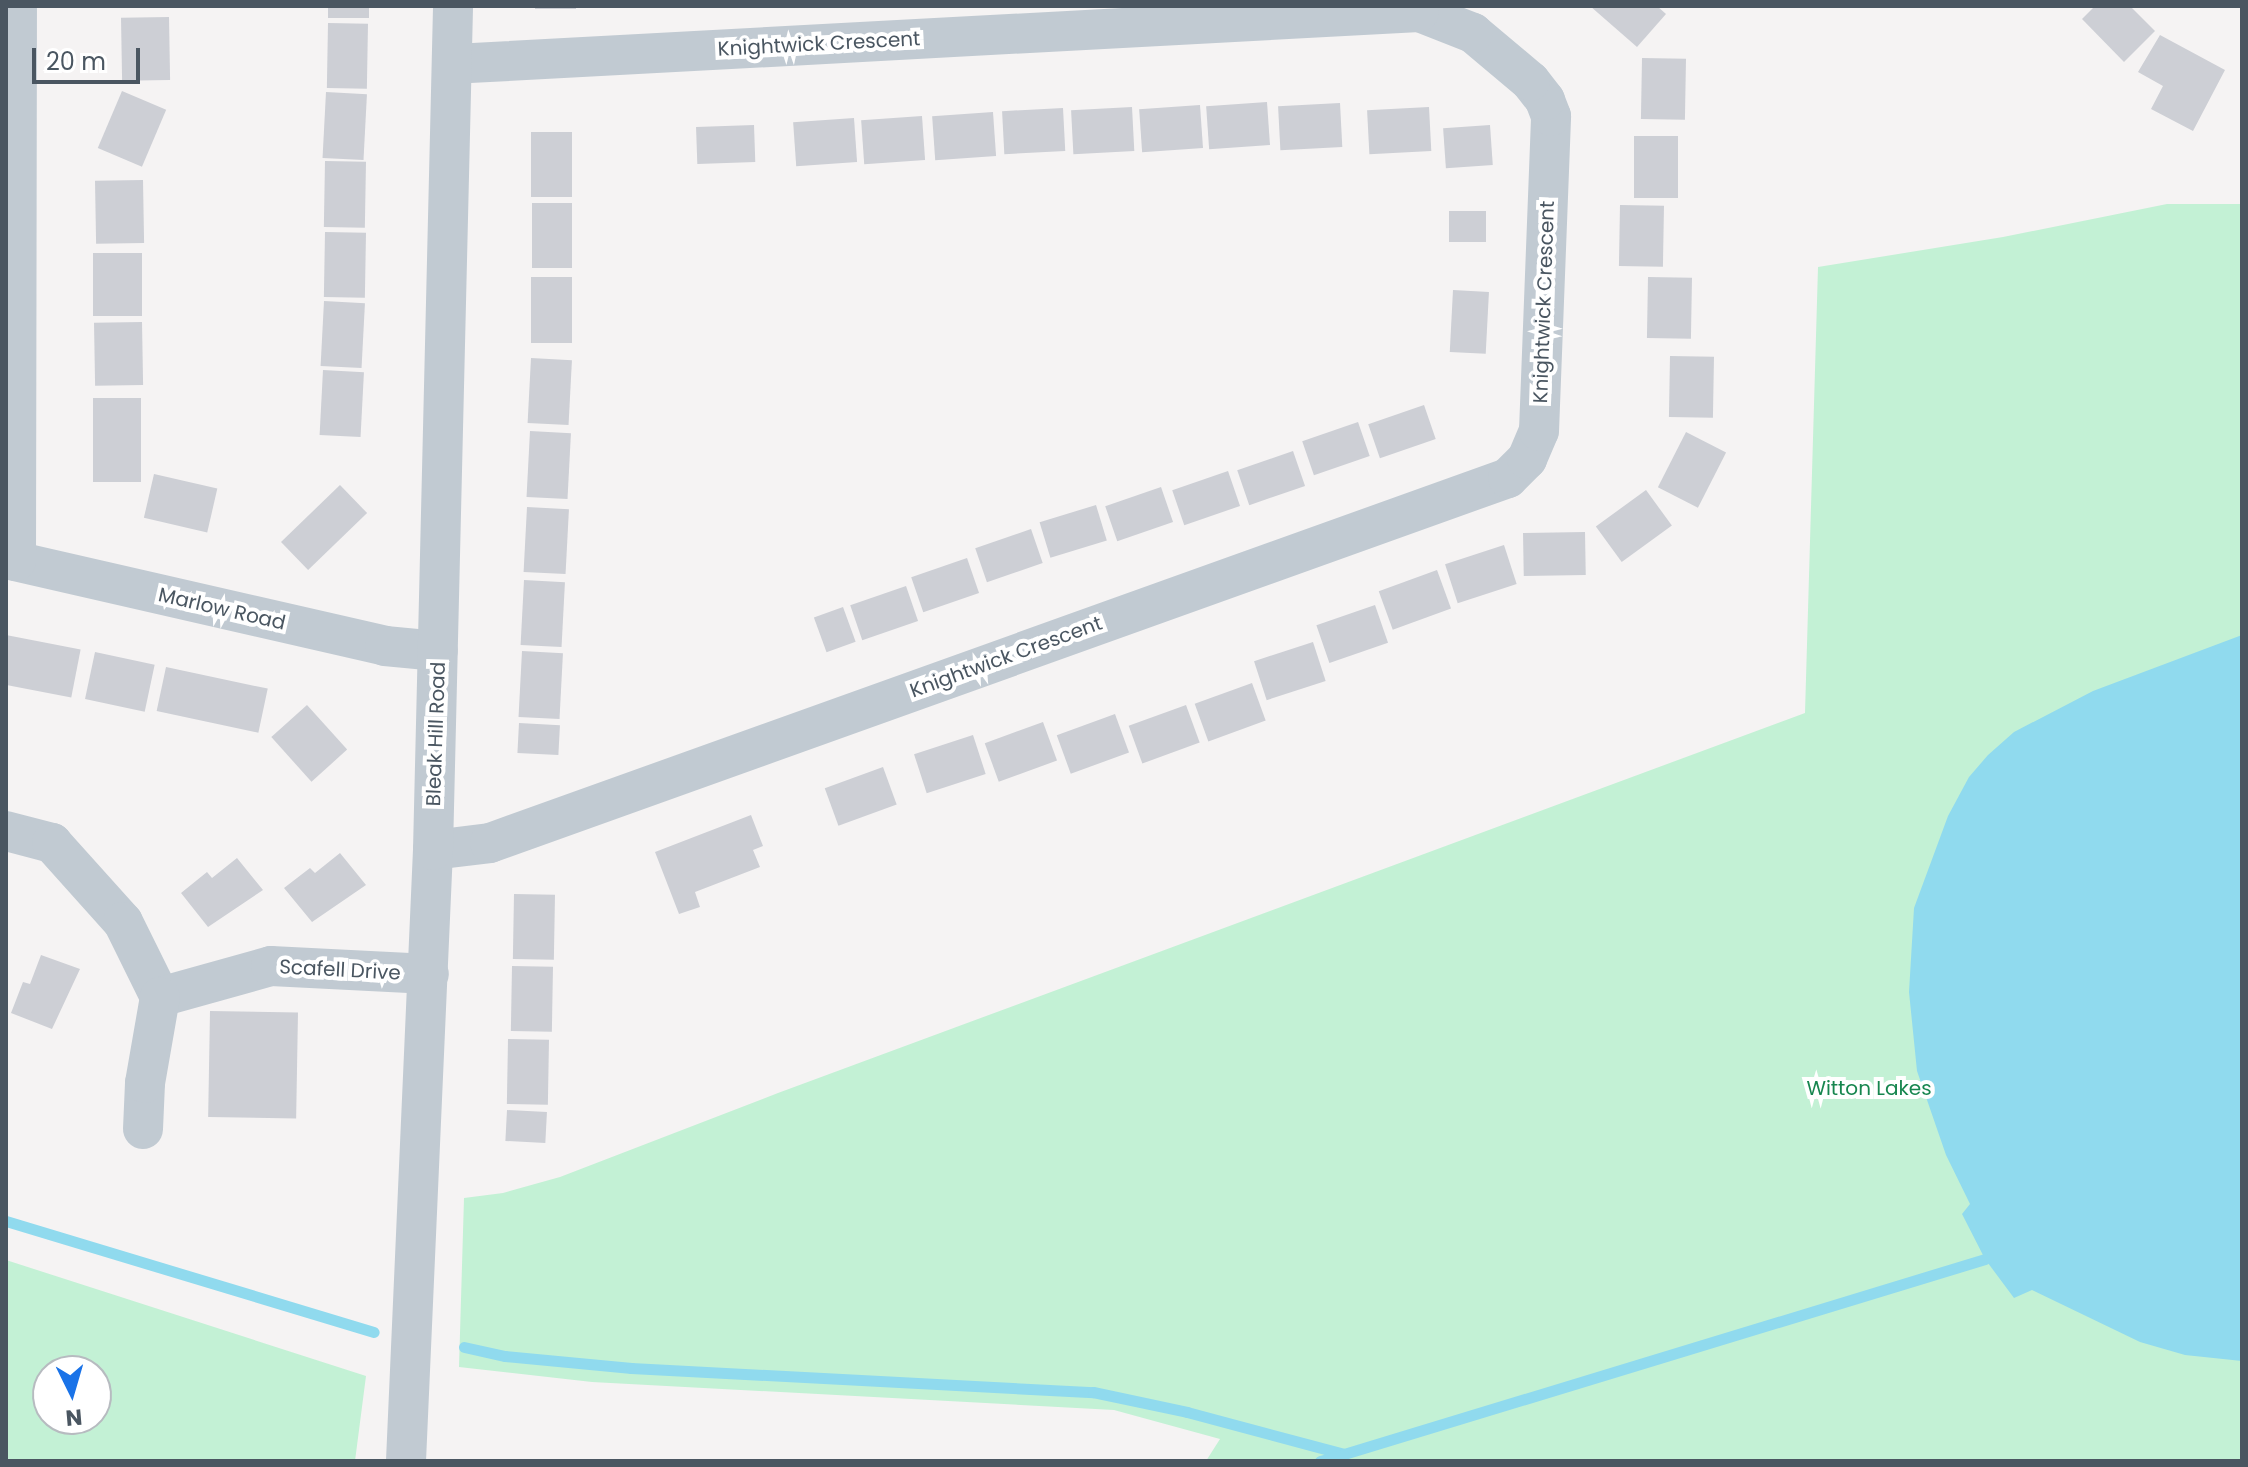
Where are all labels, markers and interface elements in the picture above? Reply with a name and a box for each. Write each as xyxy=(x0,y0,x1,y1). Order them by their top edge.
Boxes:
street label: Knightwick Crescent xyxy=(717,27,921,61)
scale bar xyxy=(36,32,144,82)
text: 20 m xyxy=(46,45,106,78)
street label: Knightwick Crescent xyxy=(1528,200,1560,404)
street label: Marlow Road xyxy=(156,583,288,635)
street label: Knightwick Crescent xyxy=(907,611,1105,703)
street label: Bleak Hill Road xyxy=(421,661,451,807)
street label: Scafell Drive xyxy=(279,955,401,985)
park label: Witton Lakes xyxy=(1806,1076,1932,1100)
north arrow xyxy=(32,1355,112,1435)
text: N xyxy=(64,1401,84,1434)

